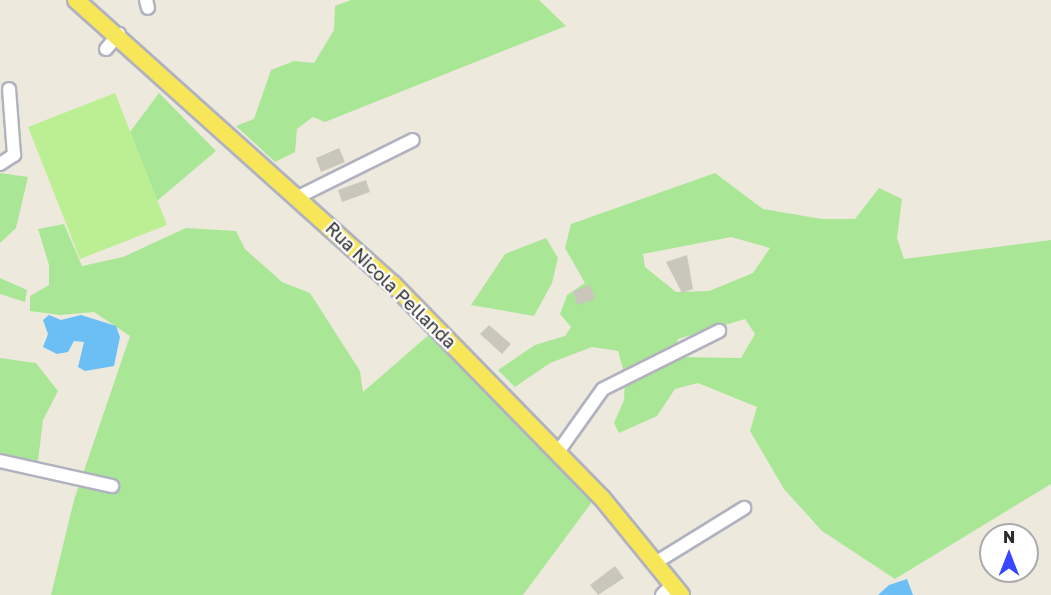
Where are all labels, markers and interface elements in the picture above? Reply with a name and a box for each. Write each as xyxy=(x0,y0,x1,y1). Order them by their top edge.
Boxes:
street label: Rua Nicola Pellanda xyxy=(321,217,461,353)
north arrow xyxy=(979,523,1039,583)
text: N xyxy=(1003,527,1015,547)

